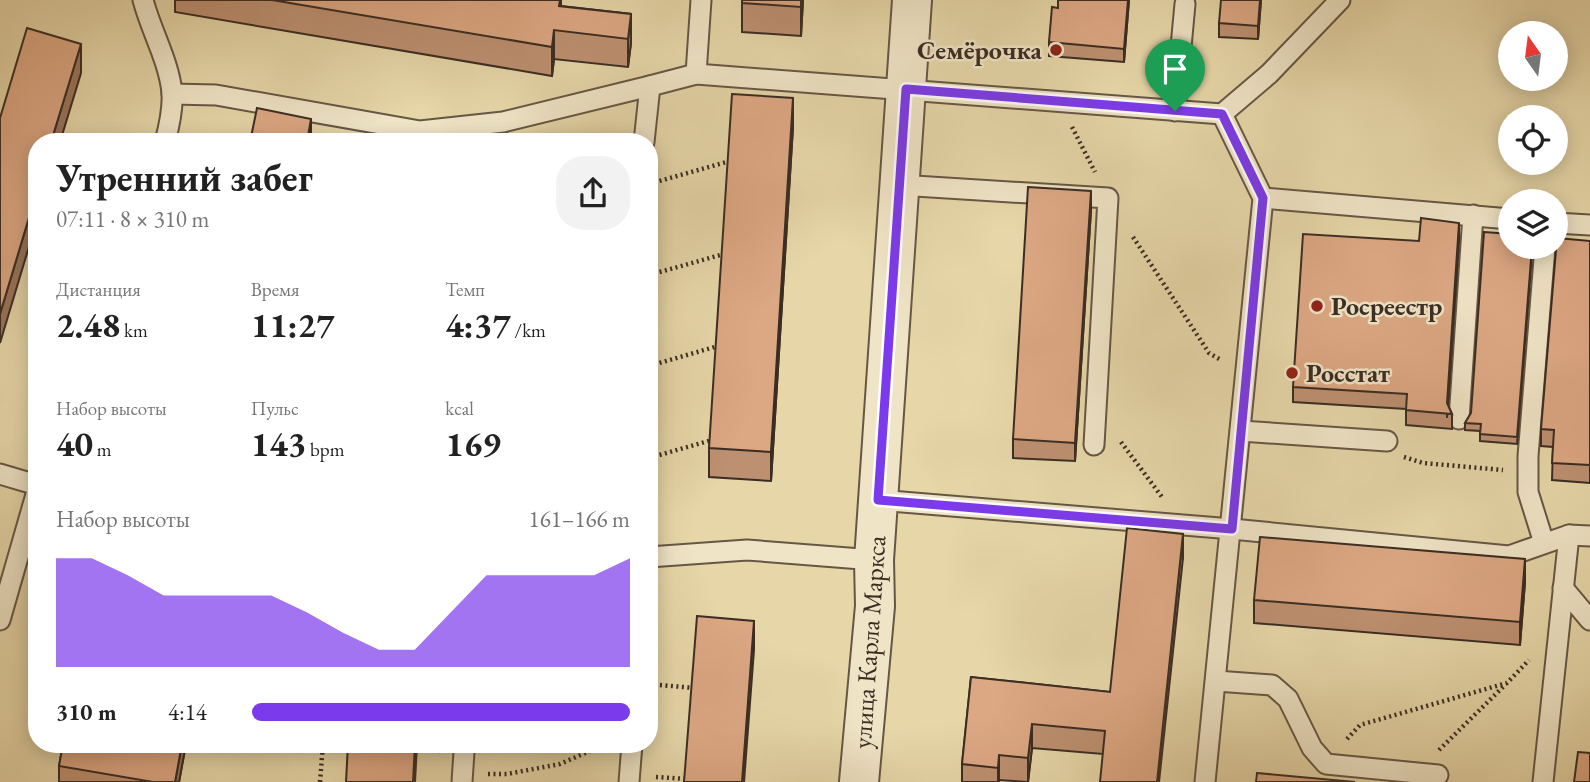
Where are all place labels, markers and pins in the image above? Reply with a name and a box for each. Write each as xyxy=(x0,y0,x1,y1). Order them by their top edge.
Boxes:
place label: Семёрочка xyxy=(917,33,1043,67)
pin xyxy=(1145,39,1205,111)
marker: Семёрочка xyxy=(1048,42,1064,58)
place label: Росреестр xyxy=(1331,289,1442,323)
marker: Росреестр xyxy=(1309,298,1325,314)
place label: Росстат xyxy=(1306,356,1390,390)
marker: Росстат xyxy=(1284,365,1300,381)

